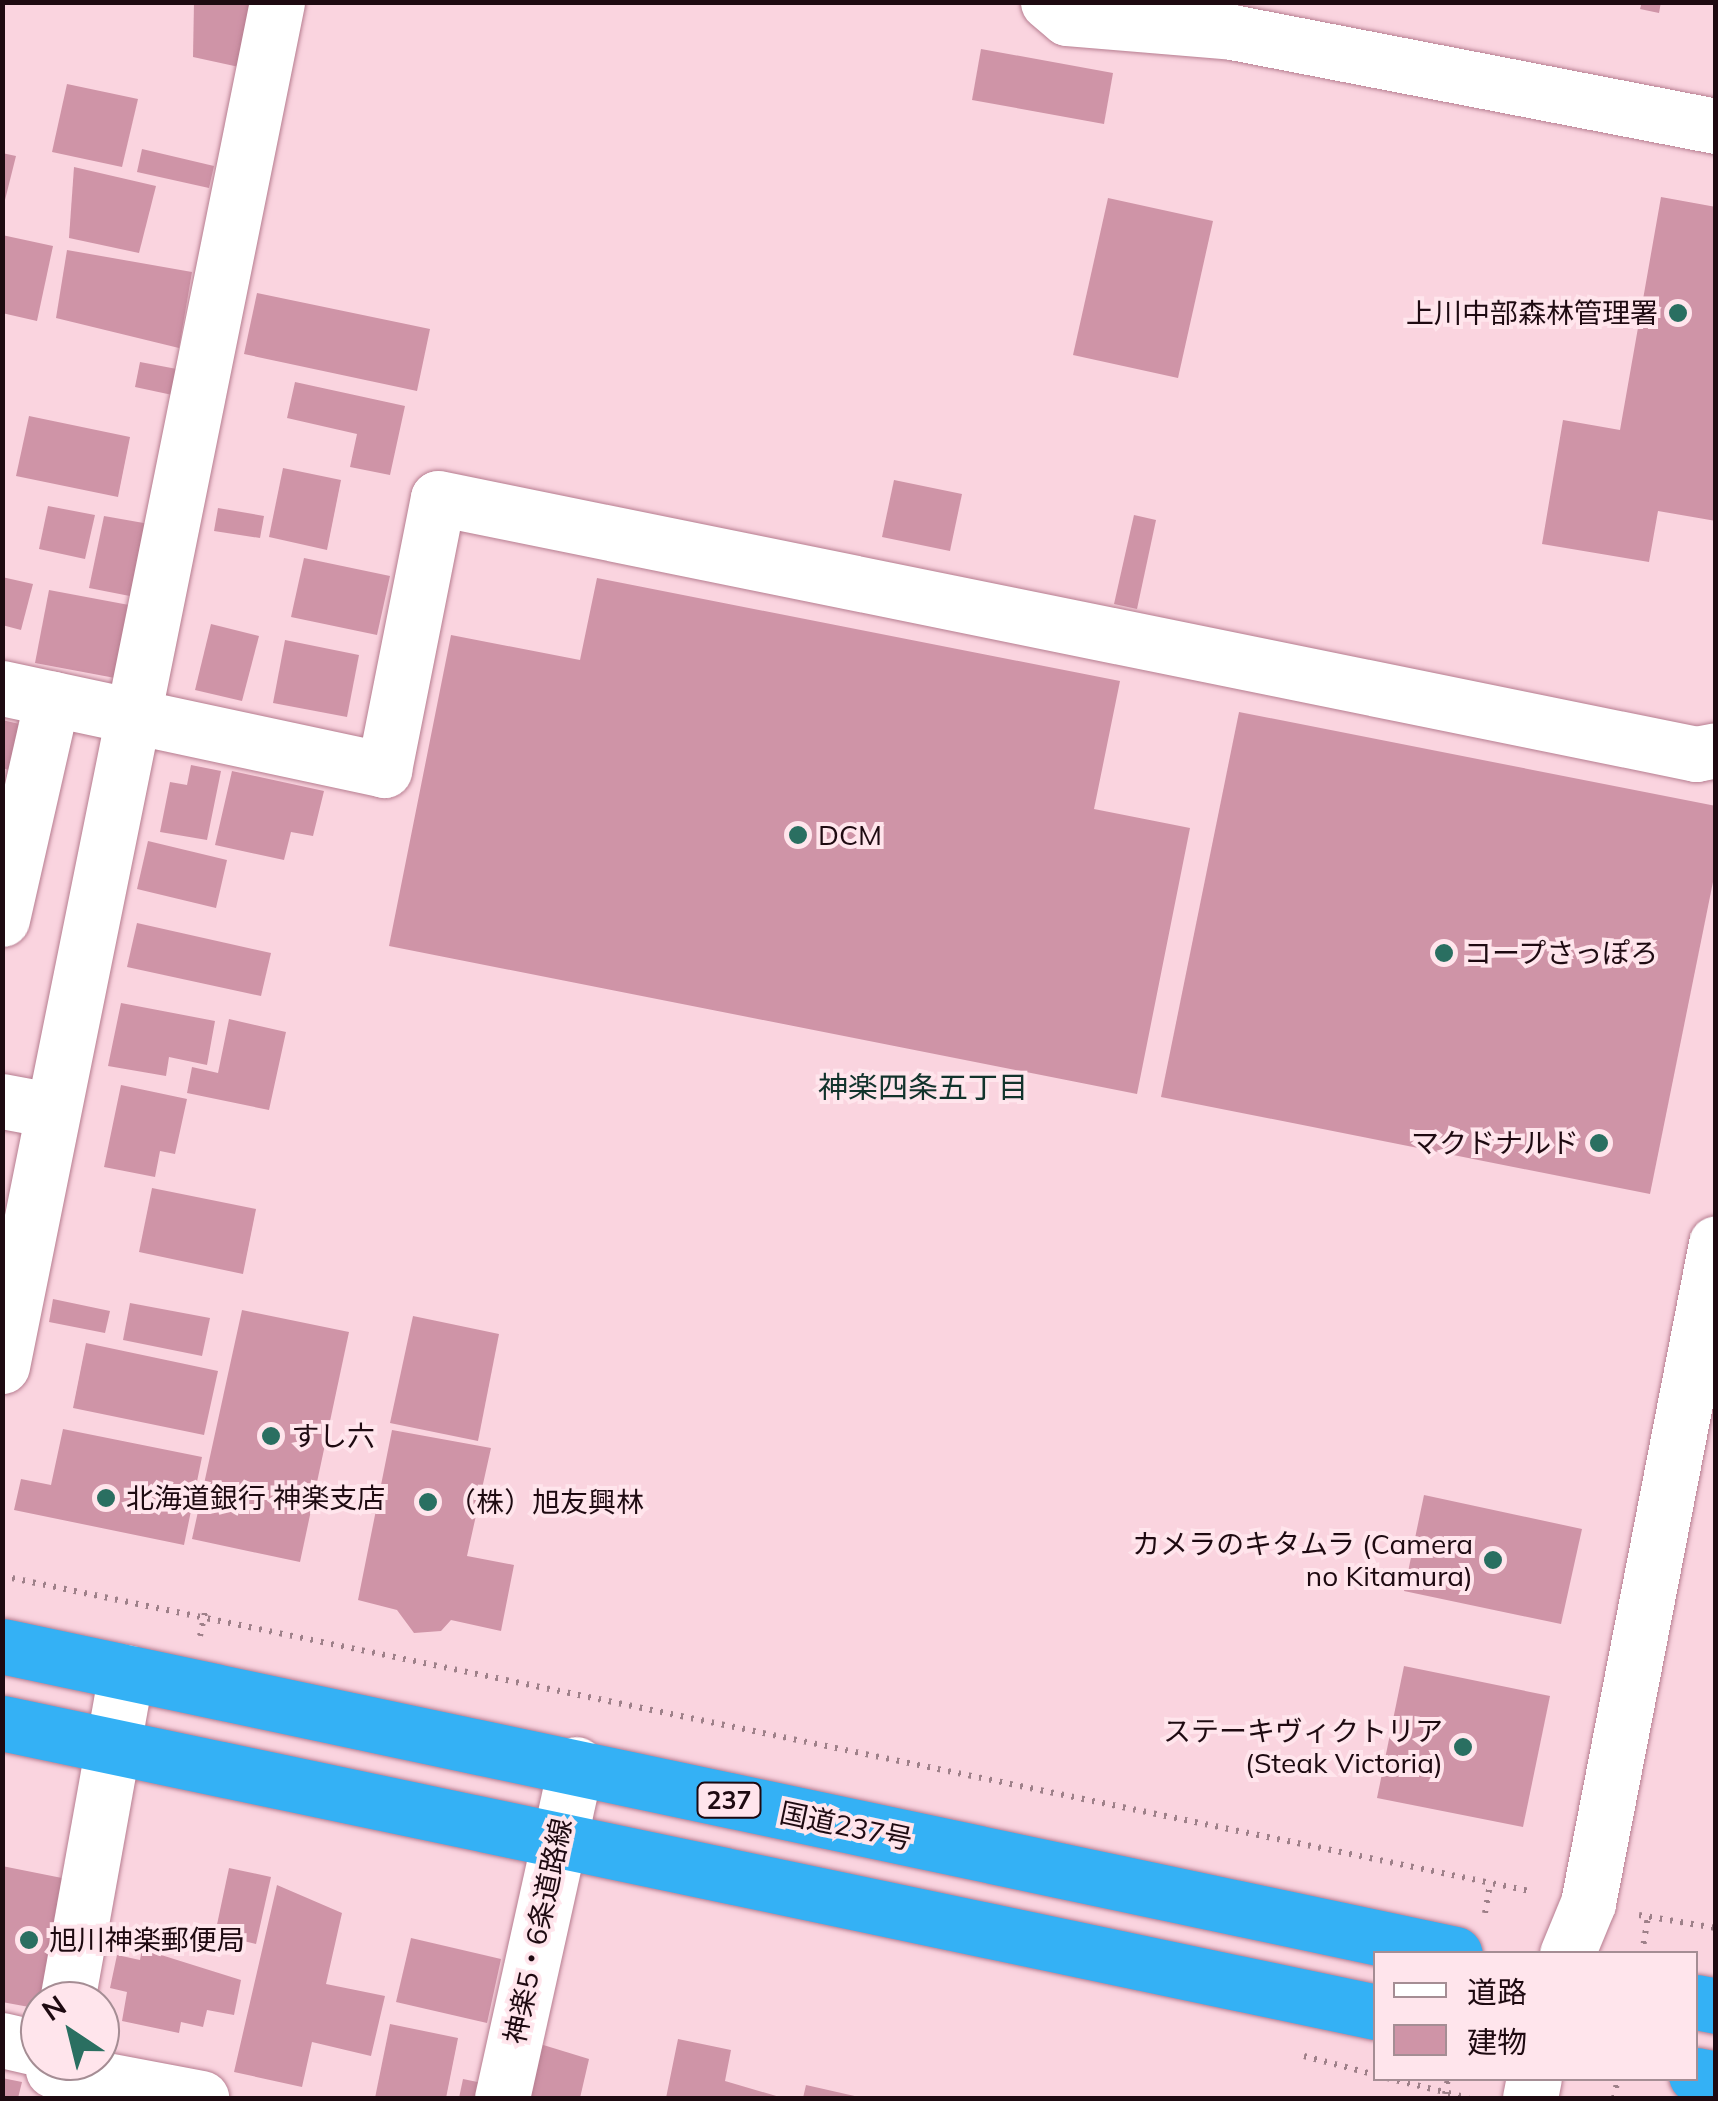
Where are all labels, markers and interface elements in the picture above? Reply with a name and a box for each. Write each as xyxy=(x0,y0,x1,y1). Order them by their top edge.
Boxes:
place label: 上川中部森林管理署 xyxy=(1406,296,1658,330)
marker: 上川中部森林管理署 xyxy=(1667,302,1689,324)
place label: DCM xyxy=(818,818,882,852)
marker: DCM xyxy=(787,824,809,846)
place label: コープさっぽろ xyxy=(1464,936,1660,970)
marker: コープさっぽろ xyxy=(1433,942,1455,964)
district label: 神楽四条五丁目 xyxy=(818,1069,1028,1105)
place label: マクドナルド xyxy=(1411,1126,1579,1160)
marker: マクドナルド xyxy=(1588,1132,1610,1154)
place label: すし六 xyxy=(291,1419,375,1453)
marker: すし六 xyxy=(260,1425,282,1447)
place label: 北海道銀行 神楽支店 xyxy=(126,1481,385,1515)
place label: （株）旭友興林 xyxy=(448,1485,644,1519)
marker: 北海道銀行 神楽支店 xyxy=(95,1487,117,1509)
marker: （株）旭友興林 xyxy=(417,1491,439,1513)
place label: カメラのキタムラ (Camera no Kitamura) xyxy=(1131,1527,1473,1593)
marker: カメラのキタムラ (Camera no Kitamura) xyxy=(1482,1549,1504,1571)
place label: ステーキヴィクトリア (Steak Victoria) xyxy=(1163,1714,1443,1780)
marker: ステーキヴィクトリア (Steak Victoria) xyxy=(1452,1736,1474,1758)
road number: 237 xyxy=(696,1780,762,1820)
street label: 国道237号 xyxy=(777,1796,915,1856)
street label: 神楽5・6条道路線 xyxy=(498,1815,578,2047)
place label: 旭川神楽郵便局 xyxy=(49,1923,245,1957)
marker: 旭川神楽郵便局 xyxy=(18,1929,40,1951)
legend xyxy=(1373,1951,1698,2081)
text: 道路 xyxy=(1467,1973,1527,2011)
north arrow xyxy=(20,1981,120,2081)
text: N xyxy=(35,1987,72,2028)
text: 建物 xyxy=(1467,2023,1527,2061)

